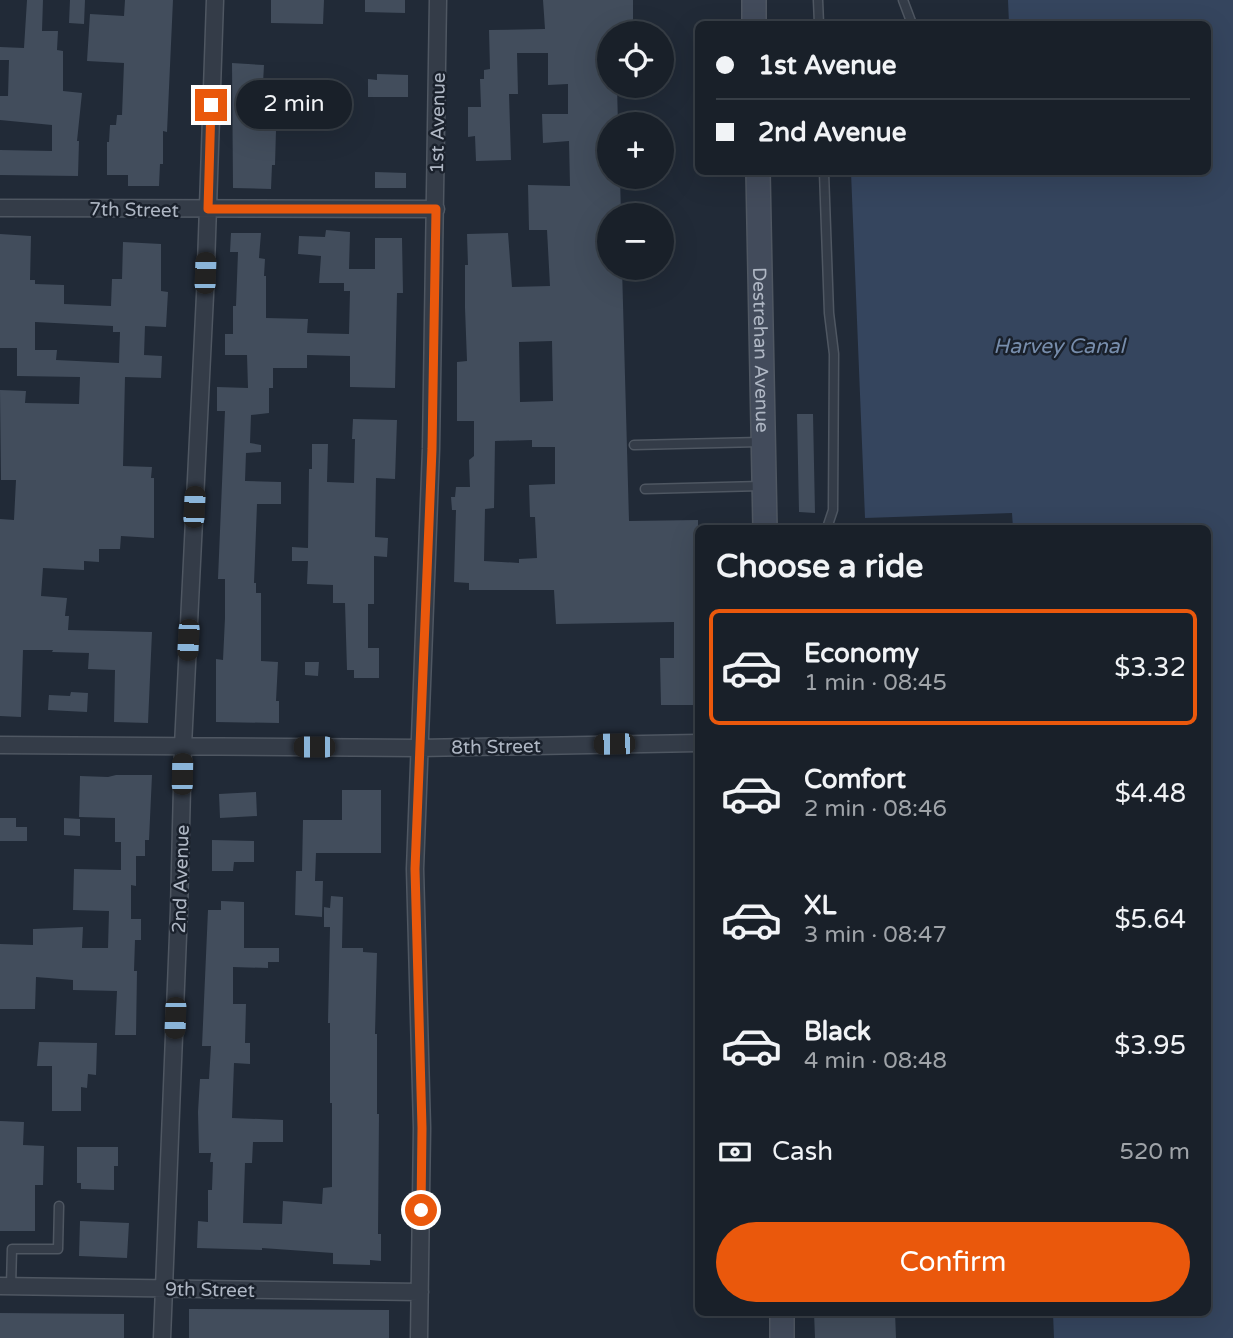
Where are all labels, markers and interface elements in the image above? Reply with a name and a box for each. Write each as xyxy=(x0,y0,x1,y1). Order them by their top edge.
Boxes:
map controls xyxy=(597,21,674,280)
button: locate xyxy=(597,21,674,98)
text: 1st Avenue xyxy=(758,50,896,81)
street label: 1st Avenue xyxy=(426,72,450,174)
callout: 2 min xyxy=(235,80,351,130)
route end xyxy=(195,89,227,121)
text: 2 min xyxy=(263,90,325,118)
button: + xyxy=(597,112,674,189)
text: 2nd Avenue xyxy=(758,117,906,148)
street label: 7th Street xyxy=(89,198,179,222)
button: − xyxy=(597,203,674,280)
car xyxy=(194,252,217,294)
street label: Destrehan Avenue xyxy=(748,267,773,433)
water label: Harvey Canal xyxy=(993,334,1127,359)
car xyxy=(183,485,206,529)
text: Choose a ride xyxy=(716,548,923,586)
car xyxy=(177,618,200,662)
icon: car xyxy=(720,636,783,699)
text: Economy xyxy=(804,638,919,669)
text: $3.32 xyxy=(1114,652,1186,683)
text: 1 min · 08:45 xyxy=(804,669,947,697)
car xyxy=(593,733,636,755)
street label: 8th Street xyxy=(451,735,541,759)
car xyxy=(294,737,336,758)
car xyxy=(172,753,193,795)
icon: car xyxy=(720,762,783,825)
text: Comfort xyxy=(804,764,906,795)
text: $4.48 xyxy=(1115,778,1186,809)
text: 2 min · 08:46 xyxy=(804,795,947,823)
street label: 2nd Avenue xyxy=(168,824,194,934)
icon: car xyxy=(720,888,783,951)
text: XL xyxy=(804,890,836,921)
text: $5.64 xyxy=(1114,904,1186,935)
text: 3 min · 08:47 xyxy=(804,921,947,949)
car xyxy=(164,997,187,1039)
icon: car xyxy=(720,1014,783,1077)
text: Black xyxy=(804,1016,871,1047)
text: $3.95 xyxy=(1114,1030,1186,1061)
text: 4 min · 08:48 xyxy=(804,1047,947,1075)
icon: cash xyxy=(716,1133,754,1171)
text: Cash xyxy=(772,1136,833,1167)
text: 520 m xyxy=(1120,1138,1190,1166)
route start xyxy=(405,1194,437,1226)
button: Confirm xyxy=(716,1222,1190,1302)
street label: 9th Street xyxy=(165,1278,255,1302)

